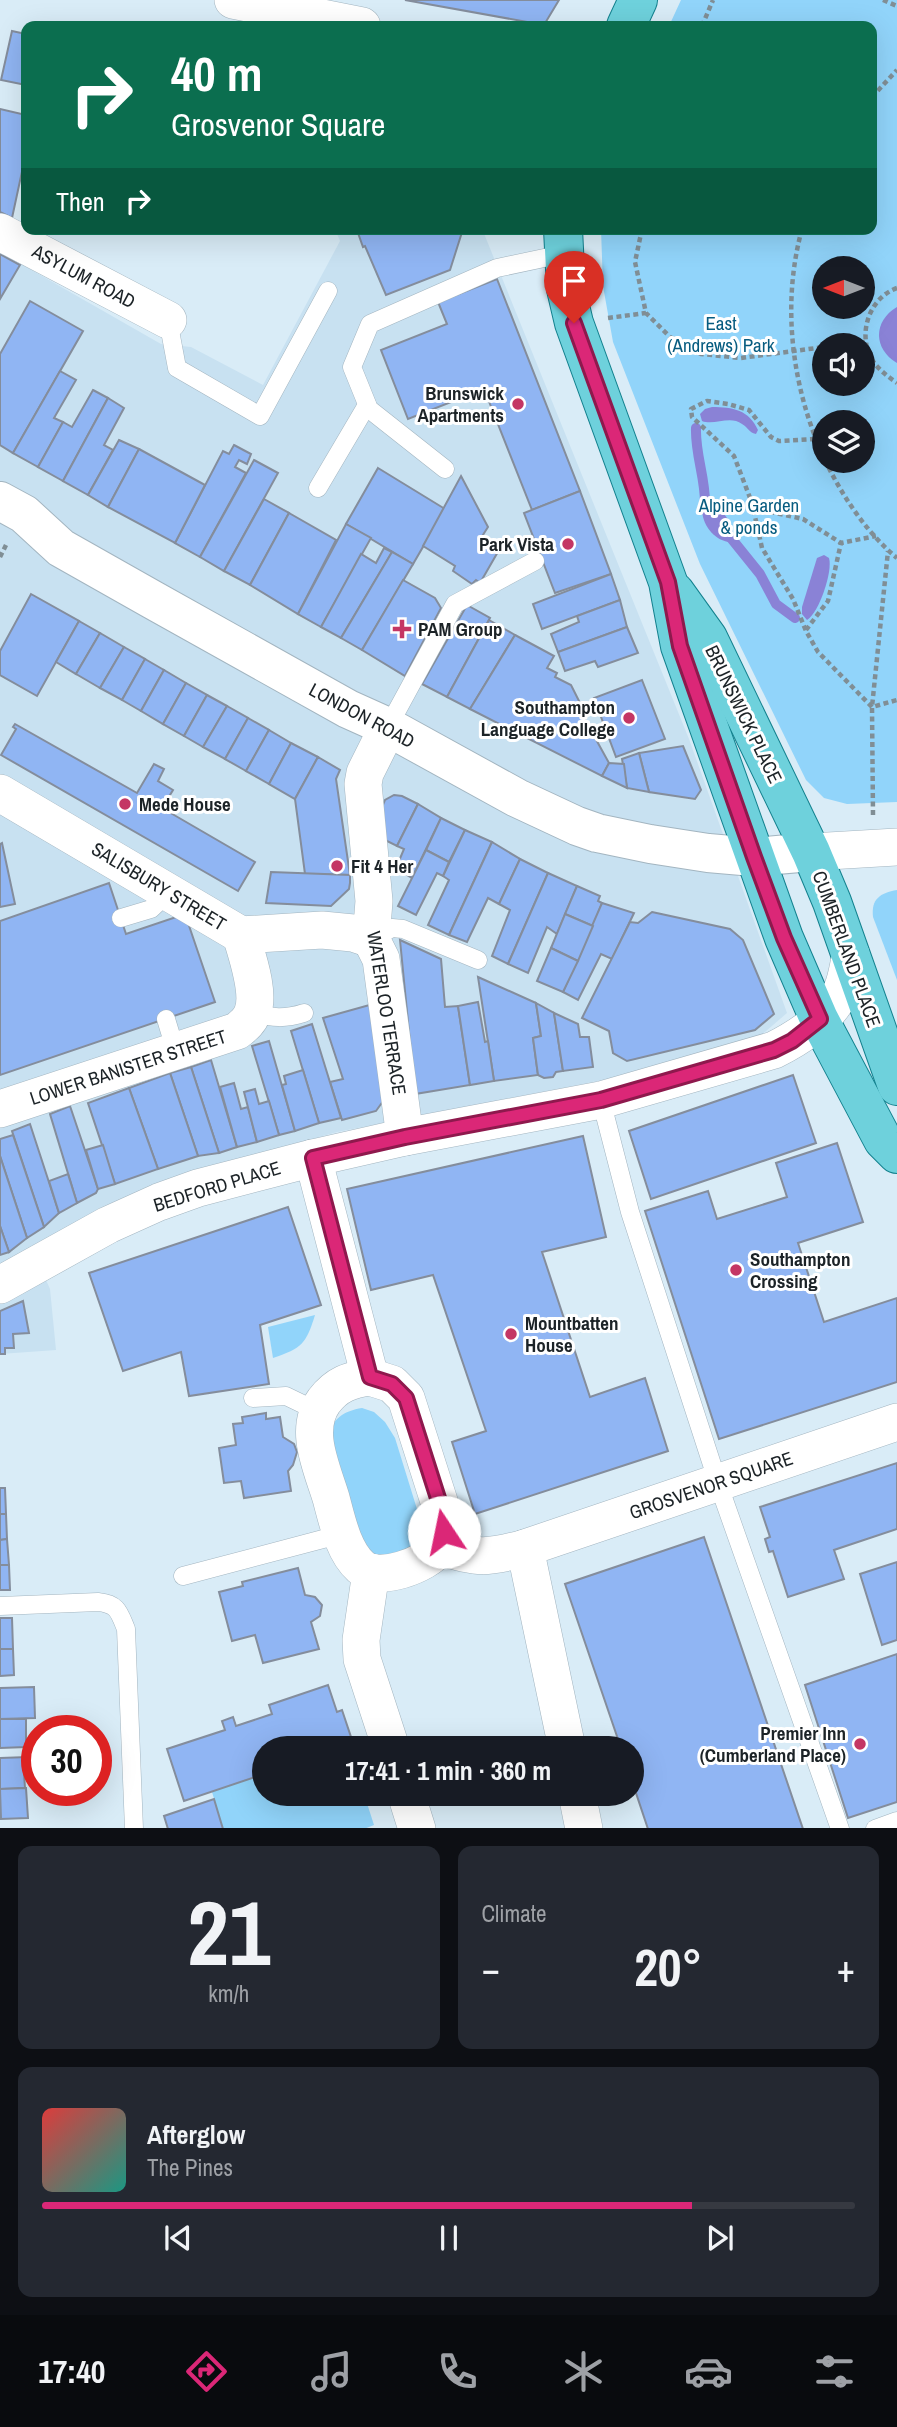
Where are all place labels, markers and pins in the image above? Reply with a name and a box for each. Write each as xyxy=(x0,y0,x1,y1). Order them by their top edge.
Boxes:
pin xyxy=(544,251,604,323)
place label: Brunswick Apartments xyxy=(417,380,504,428)
marker: Brunswick Apartments xyxy=(510,396,526,412)
place label: Park Vista xyxy=(479,531,554,557)
marker: Park Vista xyxy=(560,536,576,552)
place label: PAM Group xyxy=(418,616,503,642)
marker: PAM Group xyxy=(392,619,412,639)
place label: Southampton Language College xyxy=(481,694,615,742)
marker: Southampton Language College xyxy=(621,710,637,726)
place label: Mede House xyxy=(139,791,231,817)
marker: Mede House xyxy=(117,796,133,812)
place label: Fit 4 Her xyxy=(351,853,413,879)
marker: Fit 4 Her xyxy=(329,858,345,874)
place label: Southampton Crossing xyxy=(750,1246,850,1294)
marker: Southampton Crossing xyxy=(728,1262,744,1278)
place label: Mountbatten House xyxy=(525,1310,618,1358)
marker: Mountbatten House xyxy=(503,1326,519,1342)
place label: Premier Inn (Cumberland Place) xyxy=(700,1720,846,1768)
marker: Premier Inn (Cumberland Place) xyxy=(852,1736,868,1752)

